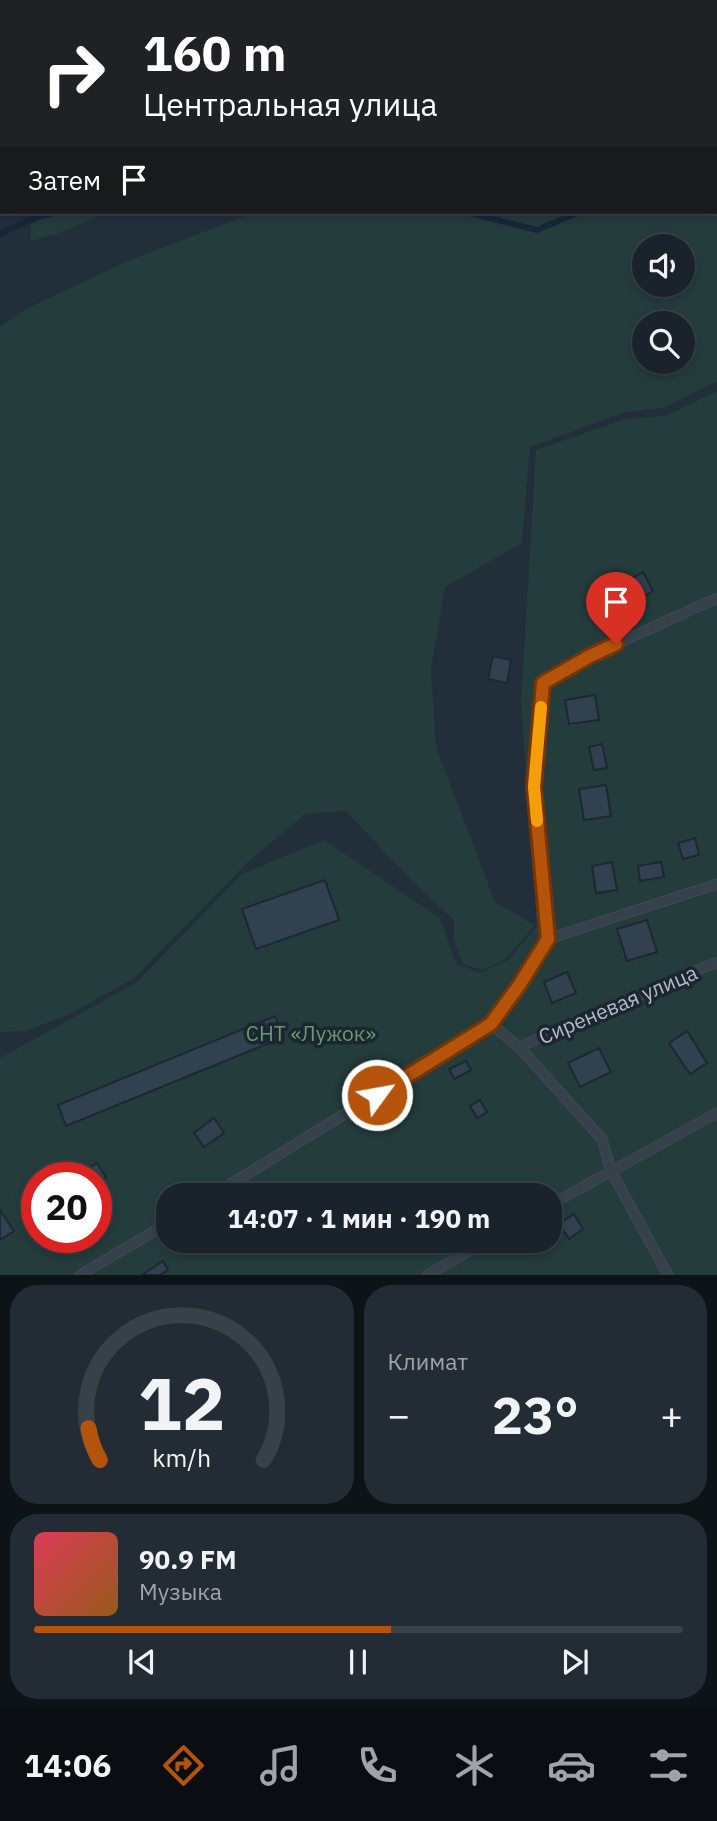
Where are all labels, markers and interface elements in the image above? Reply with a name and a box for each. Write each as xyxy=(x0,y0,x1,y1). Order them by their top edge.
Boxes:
text: 160 m xyxy=(143,21,287,84)
icon: right xyxy=(28,28,119,119)
text: Центральная улица xyxy=(143,83,438,125)
icon: arrive xyxy=(115,161,153,199)
text: Затем xyxy=(28,163,101,197)
map controls xyxy=(632,234,695,374)
button: sound xyxy=(632,234,695,297)
button: search xyxy=(632,311,695,374)
pin xyxy=(586,572,646,644)
icon: arrive xyxy=(597,583,635,621)
street label: Сиреневая улица xyxy=(534,958,701,1050)
park label: СНТ «Лужок» xyxy=(246,1019,376,1047)
position arrow xyxy=(340,1058,414,1132)
speed limit sign: 20 xyxy=(21,1162,112,1253)
text: 14:07 · 1 мин · 190 m xyxy=(228,1201,490,1235)
text: Климат xyxy=(388,1346,468,1376)
text: 12 xyxy=(138,1356,225,1451)
text: 23° xyxy=(492,1381,579,1448)
text: − xyxy=(388,1390,410,1439)
text: + xyxy=(660,1390,683,1439)
text: km/h xyxy=(152,1441,211,1474)
text: 90.9 FM xyxy=(139,1542,237,1576)
text: Музыка xyxy=(139,1576,222,1606)
icon: previous xyxy=(123,1643,161,1681)
icon: pause xyxy=(339,1643,377,1681)
icon: next xyxy=(556,1643,594,1681)
icon: directions xyxy=(159,1741,208,1790)
icon: music xyxy=(256,1741,305,1790)
icon: phone xyxy=(353,1741,402,1790)
icon: climate xyxy=(450,1741,499,1790)
icon: car xyxy=(547,1741,596,1790)
icon: filters xyxy=(644,1741,693,1790)
text: 14:06 xyxy=(24,1744,111,1786)

